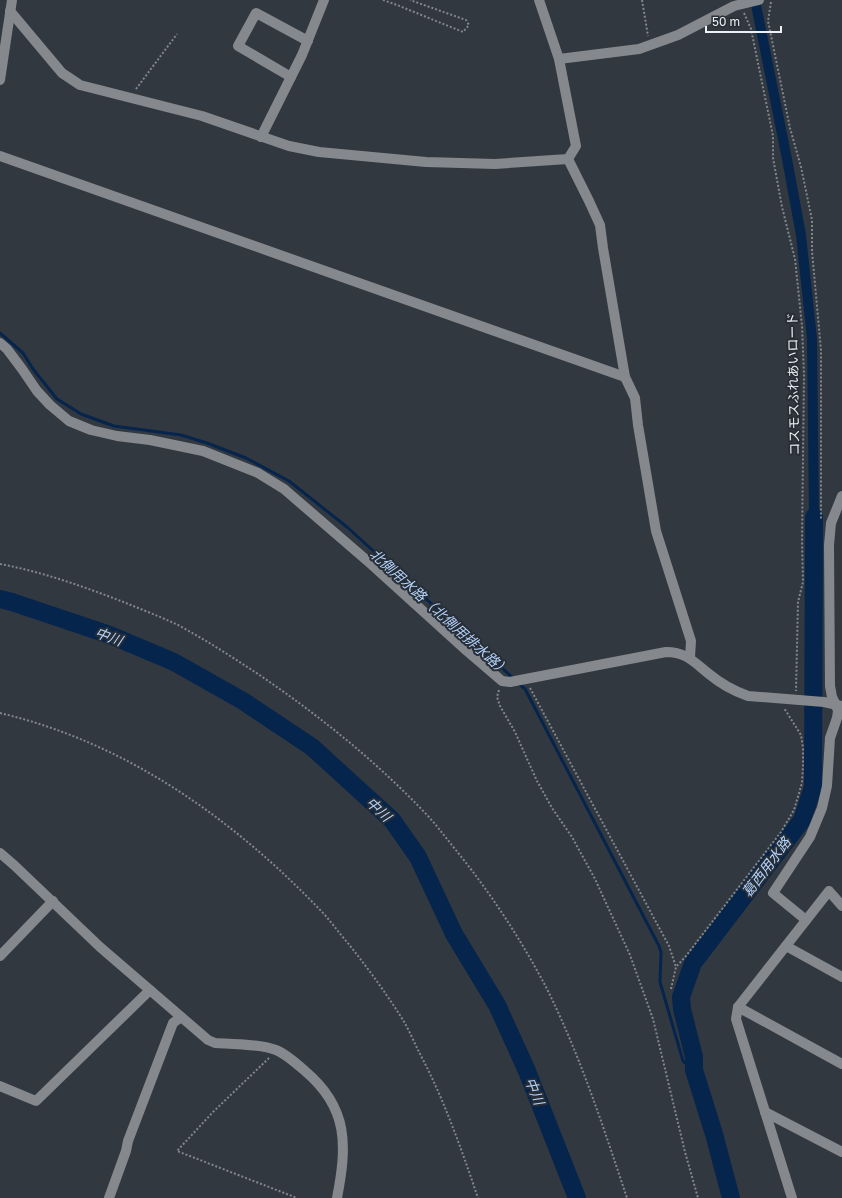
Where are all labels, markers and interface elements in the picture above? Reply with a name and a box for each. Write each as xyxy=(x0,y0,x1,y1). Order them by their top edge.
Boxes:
scale bar xyxy=(706,8,781,34)
text: 50 m xyxy=(712,14,740,29)
street label: コスモスふれあいロード xyxy=(784,312,802,456)
water label: 北側用水路（北側用排水路） xyxy=(367,545,513,679)
water label: 中川 xyxy=(93,623,127,649)
water label: 中川 xyxy=(363,793,396,826)
water label: 葛西用水路 xyxy=(738,833,794,900)
water label: 中川 xyxy=(522,1075,549,1109)

